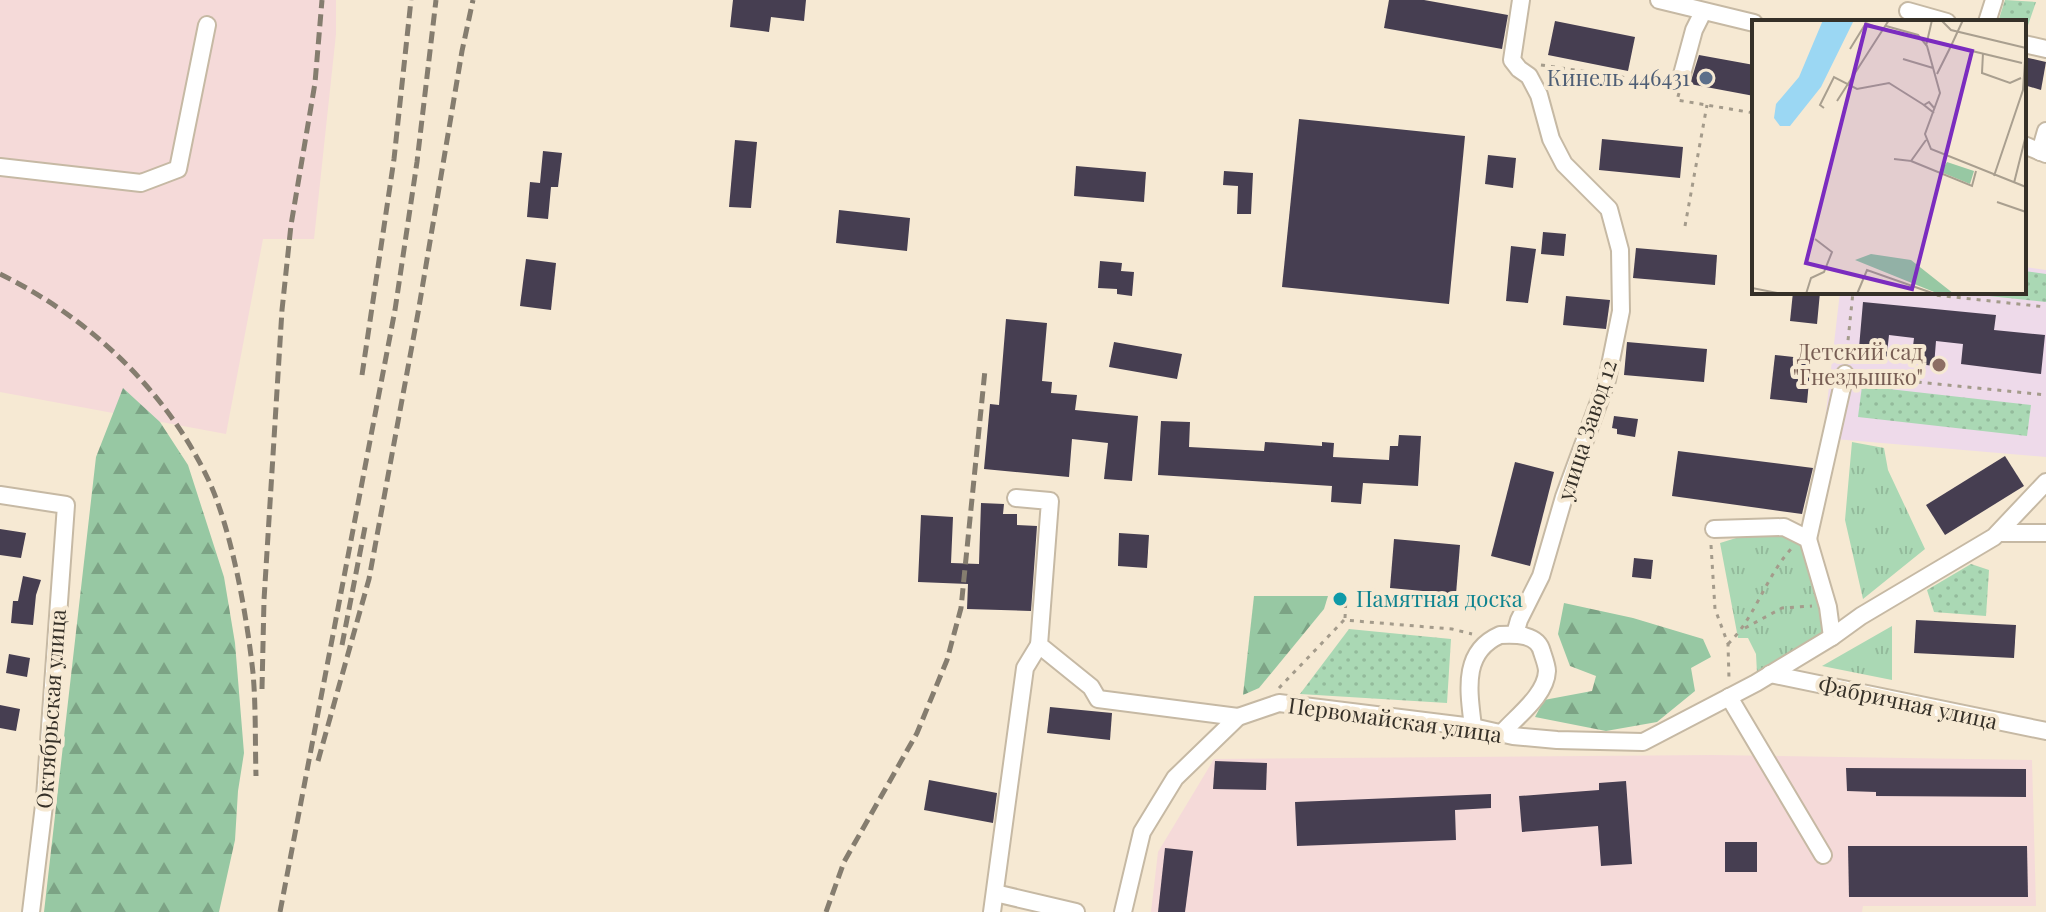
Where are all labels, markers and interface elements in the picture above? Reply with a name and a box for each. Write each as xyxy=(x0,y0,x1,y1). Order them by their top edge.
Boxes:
inset map xyxy=(1752,20,2026,294)
place label: Кинель 446431 xyxy=(1547,62,1690,92)
marker: Кинель 446431 xyxy=(1697,69,1715,87)
place label: Детский сад "Гнездышко" xyxy=(1793,336,1923,391)
street label: улица Завод 12 xyxy=(1549,355,1623,505)
marker: Детский сад "Гнездышко" xyxy=(1930,356,1948,374)
place label: Памятная доска xyxy=(1356,583,1523,613)
marker: Памятная доска xyxy=(1331,590,1349,608)
street label: Октябрьская улица xyxy=(28,608,72,810)
street label: Фабричная улица xyxy=(1816,668,2000,736)
street label: Первомайская улица xyxy=(1286,689,1504,749)

